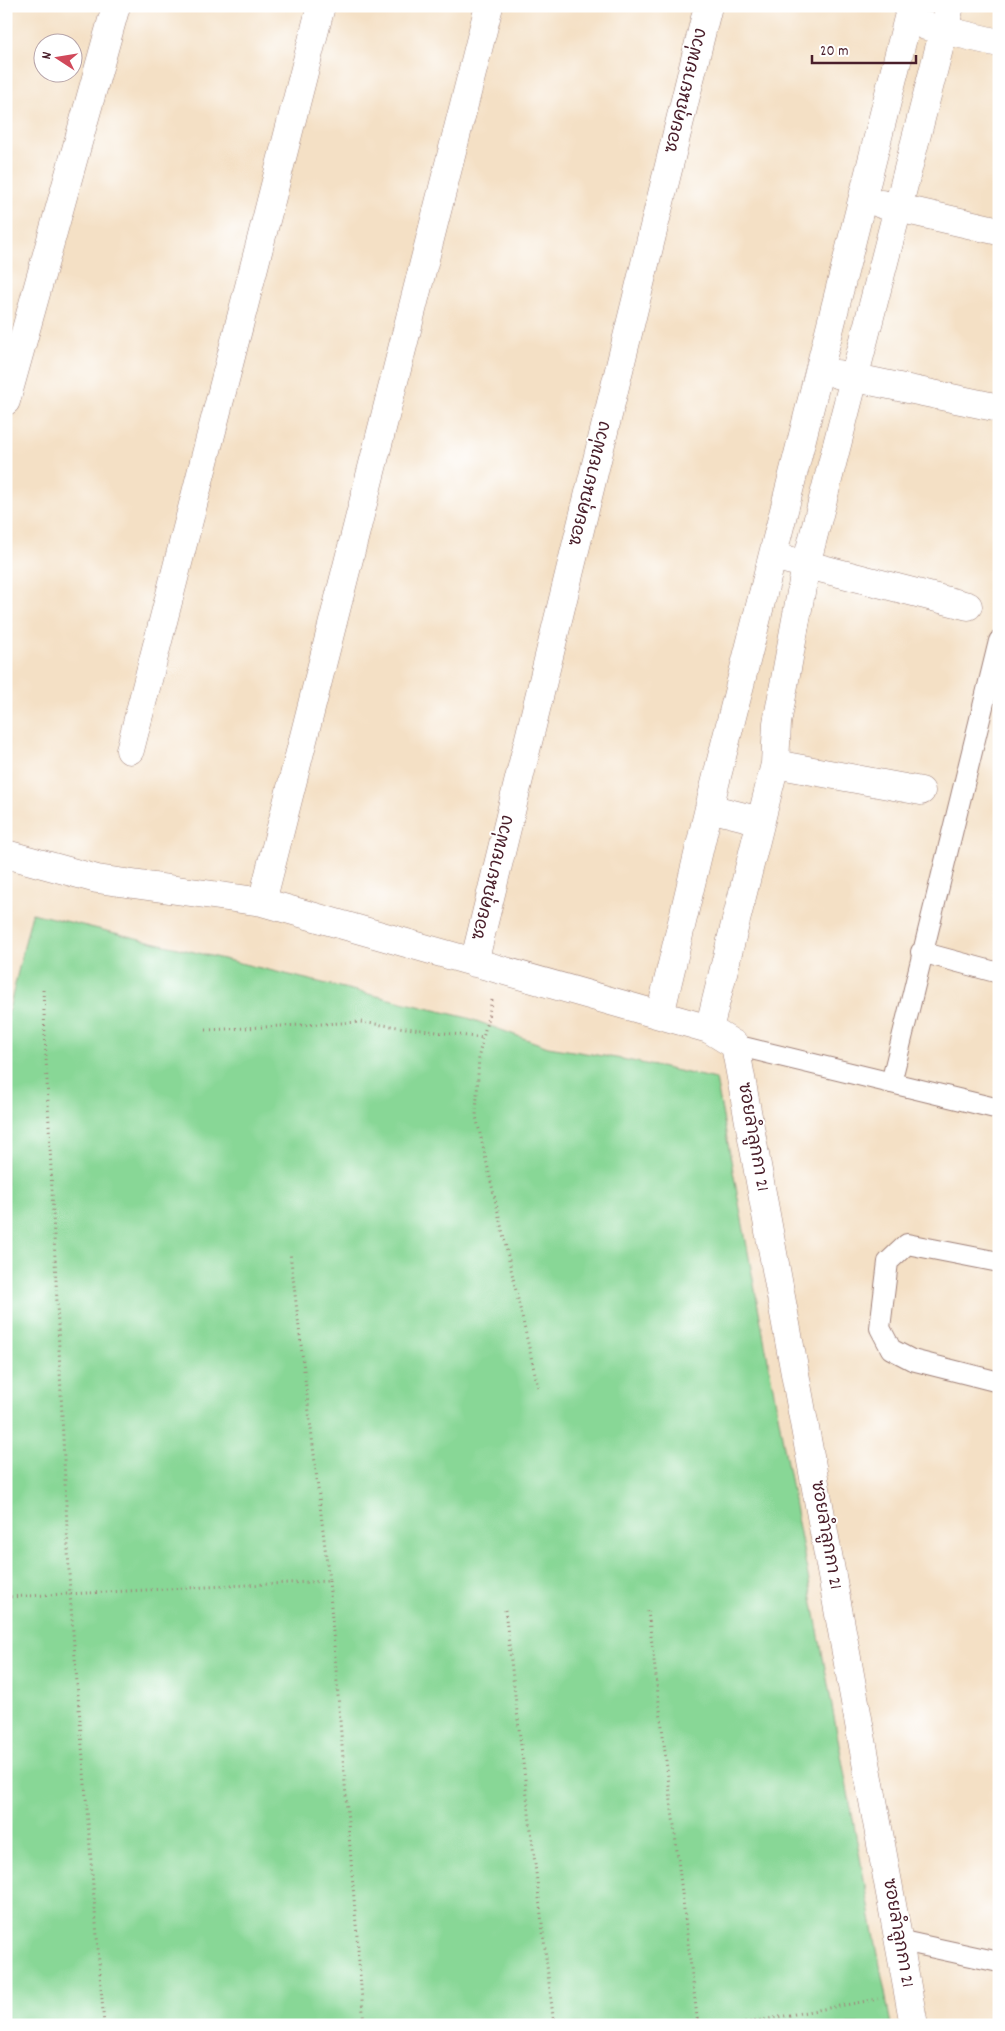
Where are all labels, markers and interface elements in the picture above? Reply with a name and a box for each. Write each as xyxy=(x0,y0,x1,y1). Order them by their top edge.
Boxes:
street label: ซอยคุณยายพ่วง xyxy=(657,25,715,156)
north arrow xyxy=(32,32,82,82)
scale bar xyxy=(812,32,916,64)
text: 20 m xyxy=(820,41,848,63)
text: N xyxy=(37,50,58,61)
street label: ซอยคุณยายพ่วง xyxy=(561,418,619,549)
street label: ซอยคุณยายพ่วง xyxy=(464,812,522,943)
street label: ซอยลำลูกกา 21 xyxy=(730,1080,776,1193)
street label: ซอยลำลูกกา 21 xyxy=(803,1478,849,1591)
street label: ซอยลำลูกกา 21 xyxy=(875,1876,921,1989)

